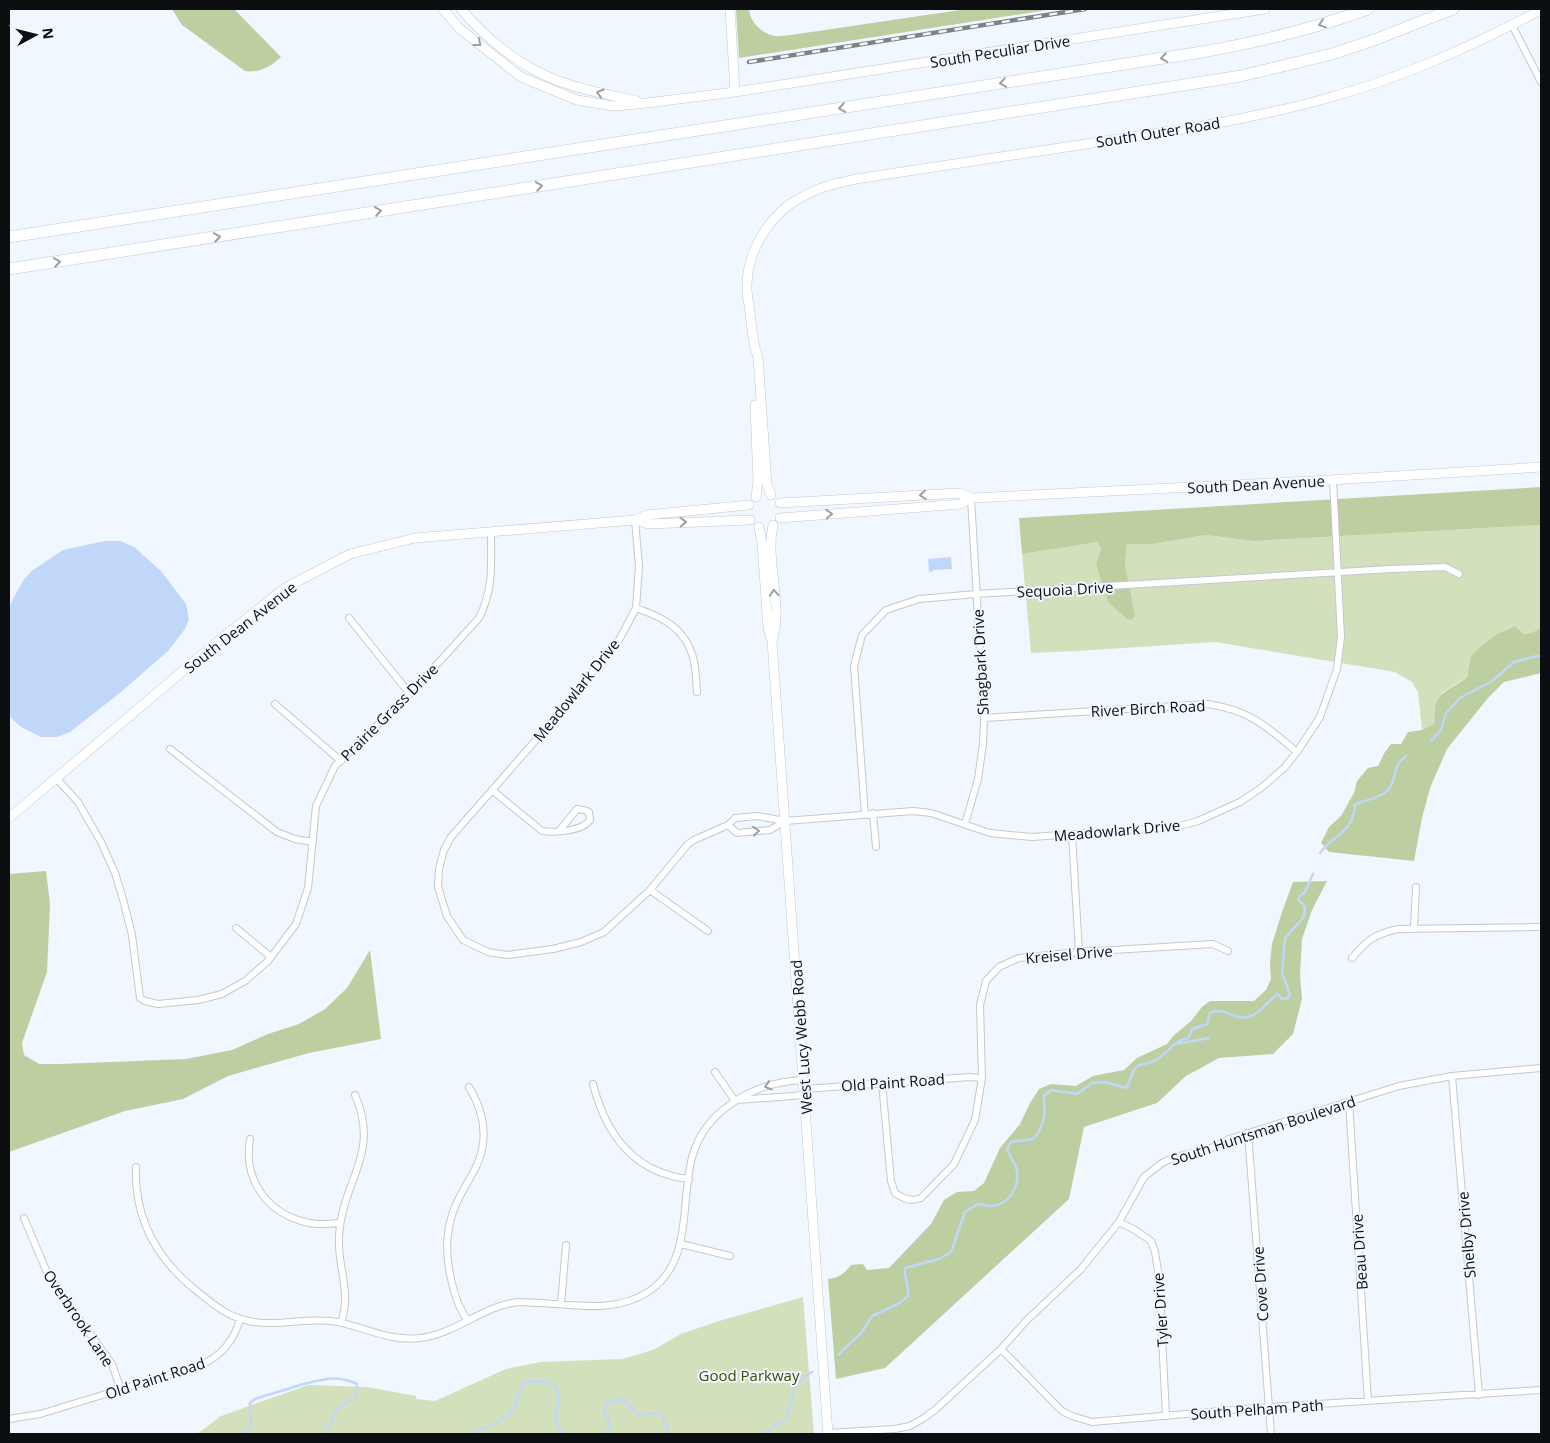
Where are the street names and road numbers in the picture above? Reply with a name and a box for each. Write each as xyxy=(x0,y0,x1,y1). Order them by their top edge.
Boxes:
street label: South Peculiar Drive xyxy=(929,30,1071,72)
street label: South Outer Road xyxy=(1095,112,1221,152)
street label: South Dean Avenue xyxy=(1187,470,1325,498)
street label: Sequoia Drive xyxy=(1016,576,1114,602)
street label: South Dean Avenue xyxy=(180,577,300,677)
street label: Shagbark Drive xyxy=(967,609,993,715)
street label: Meadowlark Drive xyxy=(528,634,624,746)
street label: Prairie Grass Drive xyxy=(336,659,442,765)
street label: River Birch Road xyxy=(1090,695,1206,721)
street label: Meadowlark Drive xyxy=(1053,815,1181,845)
street label: Kreisel Drive xyxy=(1025,940,1113,968)
street label: West Lucy Webb Road xyxy=(786,959,816,1115)
street label: Old Paint Road xyxy=(840,1068,946,1096)
street label: South Huntsman Boulevard xyxy=(1168,1091,1358,1169)
street label: Shelby Drive xyxy=(1452,1191,1480,1279)
street label: Beau Drive xyxy=(1346,1213,1372,1291)
street label: Cove Drive xyxy=(1247,1246,1273,1322)
street label: Overbrook Lane xyxy=(39,1266,119,1370)
street label: Tyler Drive xyxy=(1147,1272,1173,1348)
street label: Old Paint Road xyxy=(102,1352,208,1404)
street label: South Pelham Path xyxy=(1190,1394,1324,1424)

